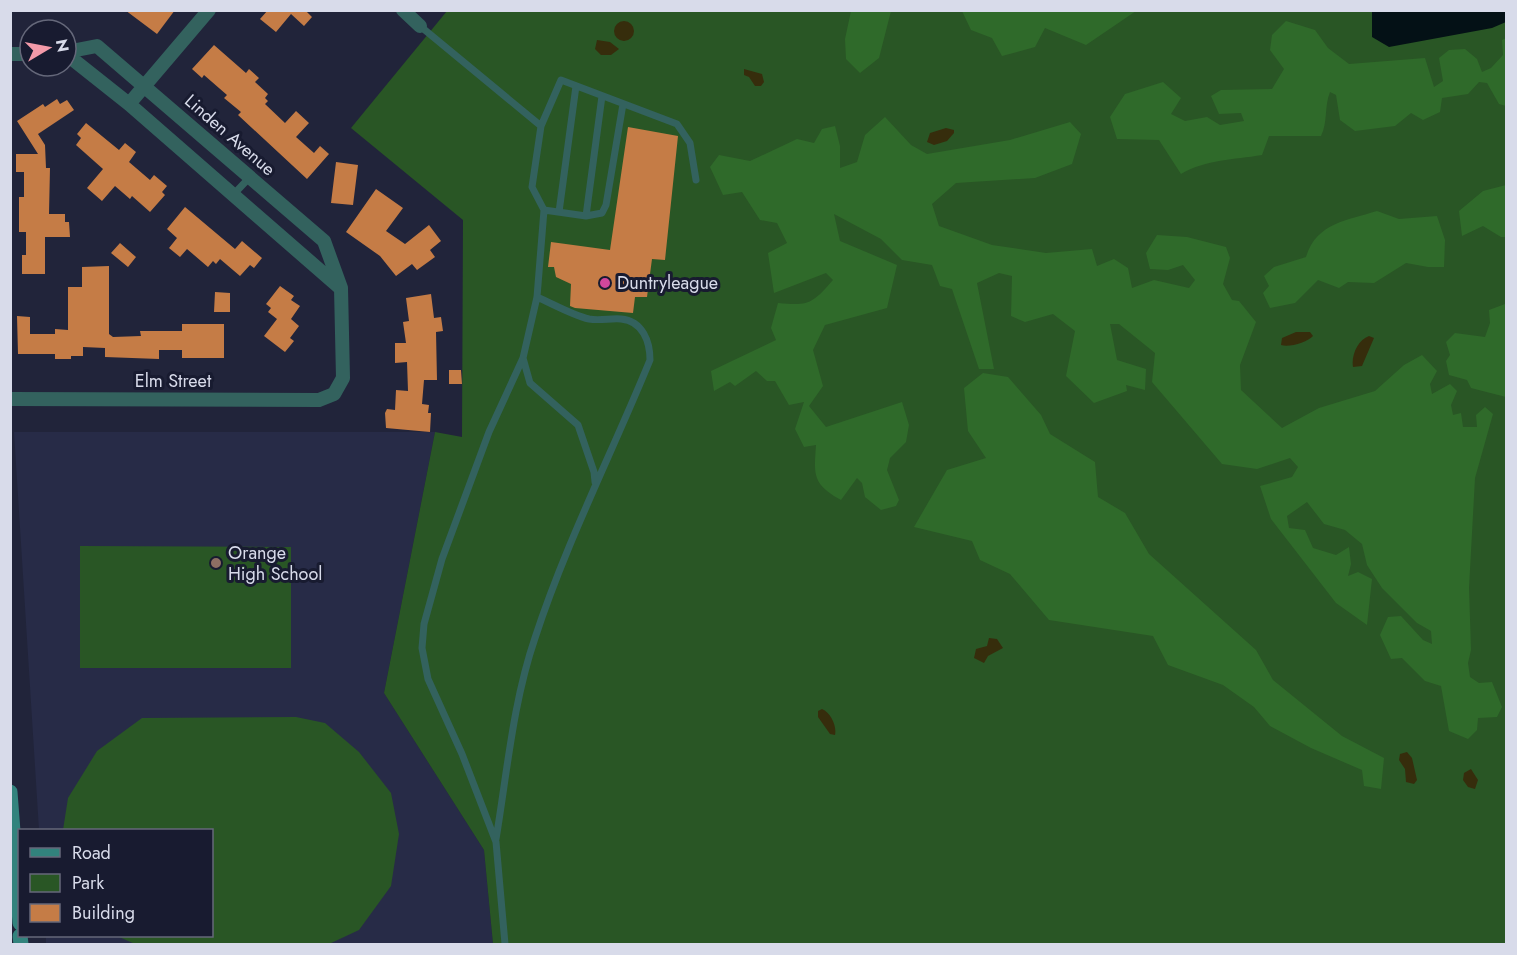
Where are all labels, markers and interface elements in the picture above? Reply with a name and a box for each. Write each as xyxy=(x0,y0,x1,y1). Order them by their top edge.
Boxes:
north arrow xyxy=(18,18,78,78)
text: N xyxy=(50,37,75,54)
street label: Linden Avenue xyxy=(179,88,281,182)
place label: Duntryleague xyxy=(617,270,718,296)
marker: Duntryleague xyxy=(598,276,612,290)
street label: Elm Street xyxy=(135,368,212,394)
place label: Orange High School xyxy=(228,540,322,587)
marker: Orange High School xyxy=(209,556,223,570)
legend xyxy=(18,829,213,937)
text: Road xyxy=(72,840,111,866)
text: Park xyxy=(72,870,104,896)
text: Building xyxy=(72,900,135,926)

